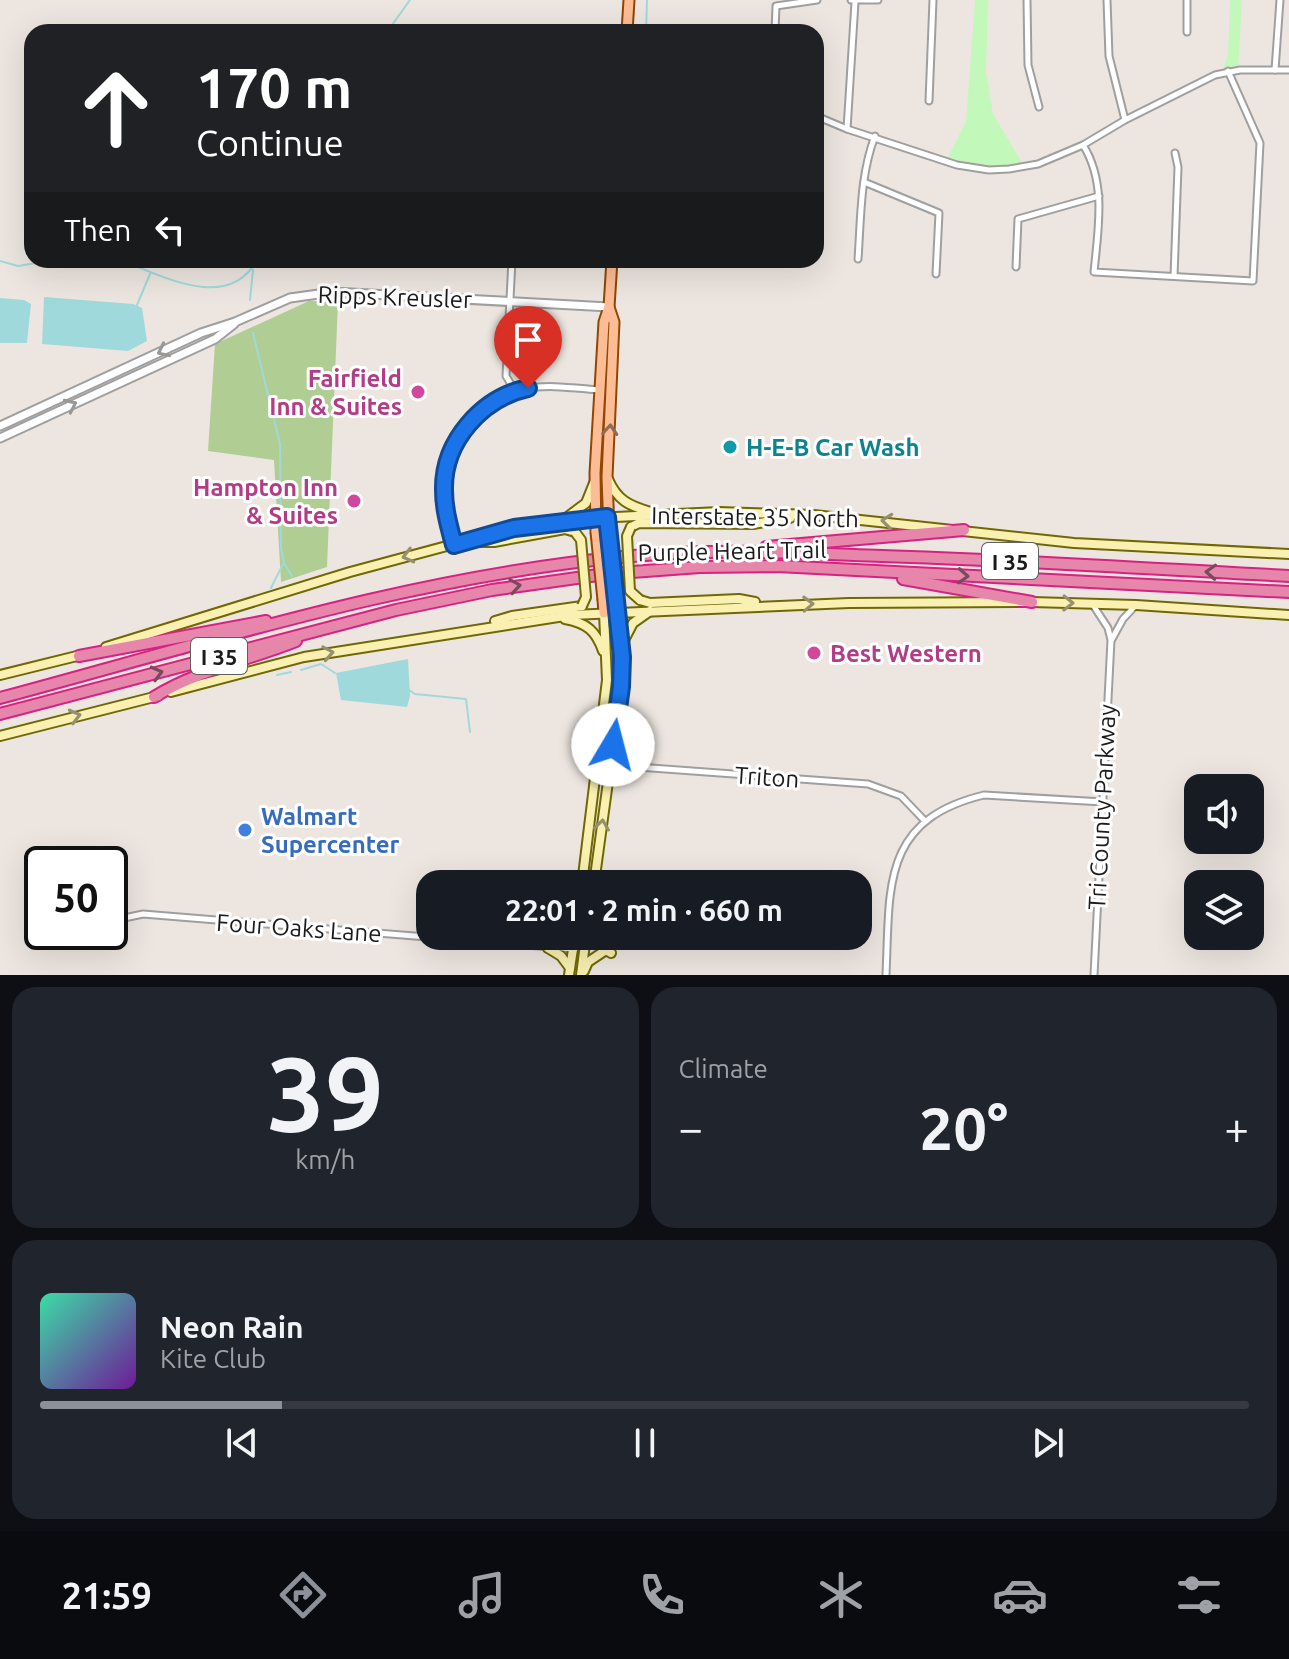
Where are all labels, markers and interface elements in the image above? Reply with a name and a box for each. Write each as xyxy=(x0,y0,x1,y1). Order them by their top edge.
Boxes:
icon: ahead xyxy=(64,56,168,160)
text: 170 m xyxy=(196,56,352,119)
text: Continue xyxy=(196,122,344,163)
icon: left xyxy=(148,208,192,252)
text: Then xyxy=(64,213,132,247)
street label: Ripps Kreusler xyxy=(317,281,473,313)
pin xyxy=(494,306,562,388)
icon: arrive xyxy=(506,318,550,362)
one-way arrow xyxy=(156,341,171,356)
place label: Fairfield Inn & Suites xyxy=(269,365,402,420)
marker: Fairfield Inn & Suites xyxy=(409,383,427,401)
one-way arrow xyxy=(62,399,77,415)
one-way arrow xyxy=(601,423,618,436)
place label: H-E-B Car Wash xyxy=(746,434,919,461)
marker: H-E-B Car Wash xyxy=(721,438,739,456)
place label: Hampton Inn & Suites xyxy=(193,474,338,529)
marker: Hampton Inn & Suites xyxy=(345,492,363,510)
street label: Interstate 35 North xyxy=(651,502,859,532)
one-way arrow xyxy=(880,512,893,529)
street label: Purple Heart Trail xyxy=(637,536,827,566)
road number: I 35 xyxy=(982,543,1038,579)
one-way arrow xyxy=(402,547,415,564)
one-way arrow xyxy=(1204,564,1217,581)
one-way arrow xyxy=(957,567,970,584)
one-way arrow xyxy=(509,578,522,595)
one-way arrow xyxy=(1062,594,1075,612)
one-way arrow xyxy=(802,596,815,613)
road number: I 35 xyxy=(191,638,247,674)
place label: Best Western xyxy=(830,640,982,667)
marker: Best Western xyxy=(805,644,823,662)
one-way arrow xyxy=(321,646,334,663)
one-way arrow xyxy=(149,665,163,682)
position arrow xyxy=(571,703,655,787)
street label: Tri County Parkway xyxy=(1083,703,1121,910)
one-way arrow xyxy=(68,708,82,725)
street label: Triton xyxy=(734,761,800,793)
map controls xyxy=(1184,774,1264,950)
button: sound xyxy=(1184,774,1264,854)
place label: Walmart Supercenter xyxy=(261,803,400,858)
one-way arrow xyxy=(593,818,610,832)
marker: Walmart Supercenter xyxy=(236,821,254,839)
speed limit sign: 50 xyxy=(24,846,128,950)
button: layers xyxy=(1184,870,1264,950)
text: 22:01 · 2 min · 660 m xyxy=(505,893,783,927)
street label: Four Oaks Lane xyxy=(216,909,382,947)
text: 39 xyxy=(267,1034,384,1151)
text: Climate xyxy=(679,1054,768,1083)
text: 20° xyxy=(919,1094,1008,1161)
text: − xyxy=(679,1103,703,1152)
text: + xyxy=(1224,1103,1249,1152)
text: km/h xyxy=(295,1145,355,1174)
text: Neon Rain xyxy=(160,1310,304,1344)
text: Kite Club xyxy=(160,1344,266,1373)
icon: previous xyxy=(220,1421,264,1465)
icon: pause xyxy=(623,1421,667,1465)
icon: next xyxy=(1026,1421,1070,1465)
icon: directions xyxy=(275,1567,331,1623)
icon: music xyxy=(454,1567,510,1623)
icon: phone xyxy=(634,1567,690,1623)
icon: climate xyxy=(813,1567,869,1623)
icon: car xyxy=(992,1567,1048,1623)
icon: filters xyxy=(1171,1567,1227,1623)
text: 21:59 xyxy=(62,1575,152,1616)

